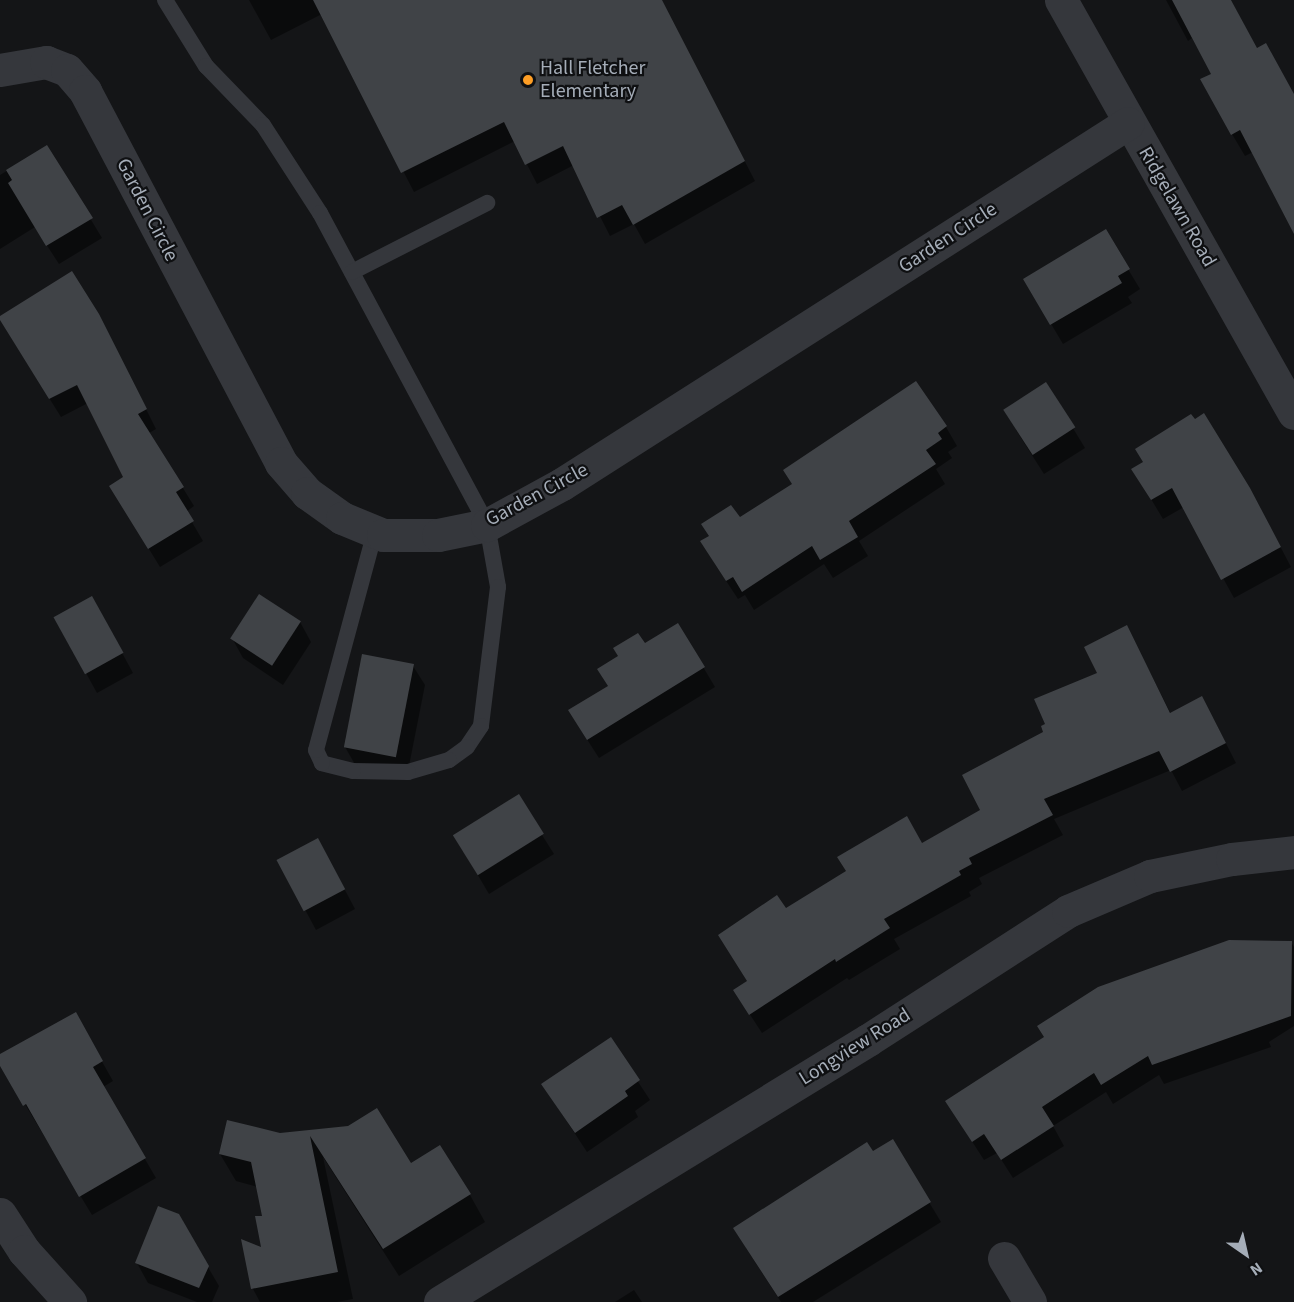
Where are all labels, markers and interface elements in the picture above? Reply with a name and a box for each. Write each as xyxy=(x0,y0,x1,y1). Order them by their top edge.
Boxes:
place label: Hall Fletcher Elementary xyxy=(540,56,645,103)
marker: Hall Fletcher Elementary xyxy=(521,73,535,87)
street label: Ridgelawn Road xyxy=(1133,143,1221,271)
street label: Garden Circle xyxy=(111,155,183,265)
street label: Garden Circle xyxy=(894,197,1002,279)
street label: Garden Circle xyxy=(482,458,592,532)
street label: Longview Road xyxy=(795,1003,915,1091)
north arrow xyxy=(1216,1224,1276,1284)
text: N xyxy=(1246,1257,1267,1281)

